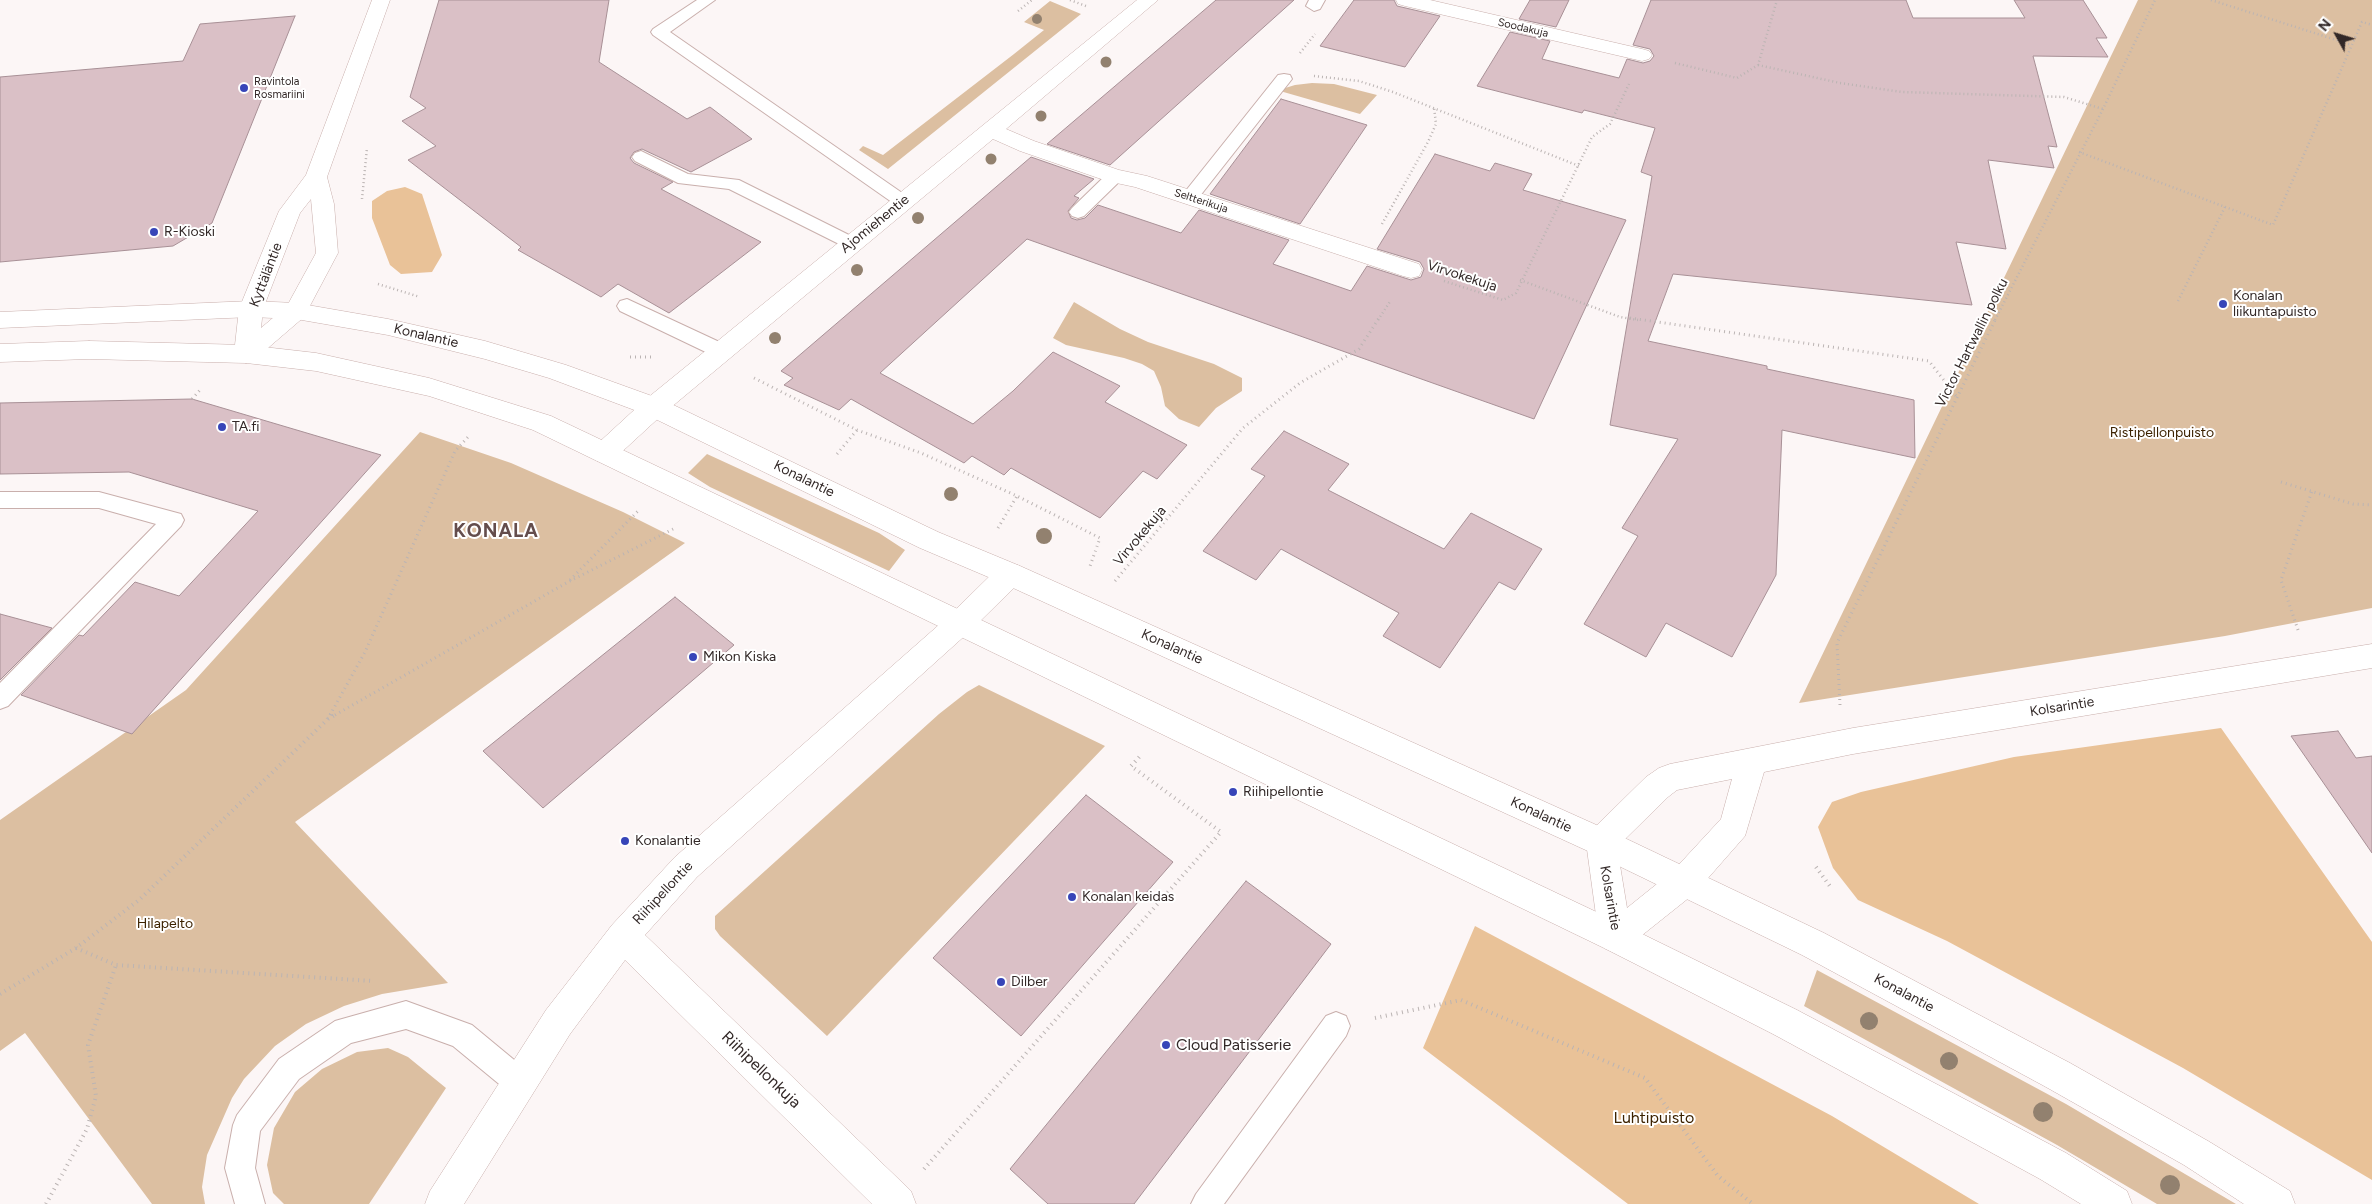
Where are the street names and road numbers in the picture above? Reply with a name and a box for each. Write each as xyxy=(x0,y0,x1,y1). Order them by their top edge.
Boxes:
street label: Soodakuja xyxy=(1496,16,1550,40)
street label: Seltterikuja xyxy=(1172,186,1230,216)
street label: Ajomiehentie xyxy=(837,191,913,257)
street label: Kyttäläntie xyxy=(246,240,286,310)
street label: Virvokekuja xyxy=(1425,257,1499,295)
street label: Victor Hartwallin polku xyxy=(1932,276,2012,410)
street label: Konalantie xyxy=(392,320,460,352)
street label: Konalantie xyxy=(771,457,837,501)
street label: Virvokekuja xyxy=(1110,503,1170,569)
street label: Konalantie xyxy=(1139,626,1205,668)
street label: Kolsarintie xyxy=(2028,694,2096,720)
street label: Konalantie xyxy=(1508,794,1574,836)
street label: Riihipellontie xyxy=(629,858,697,928)
street label: Kolsarintie xyxy=(1596,864,1624,932)
street label: Konalantie xyxy=(1871,970,1937,1016)
street label: Riihipellonkuja xyxy=(717,1027,805,1113)

